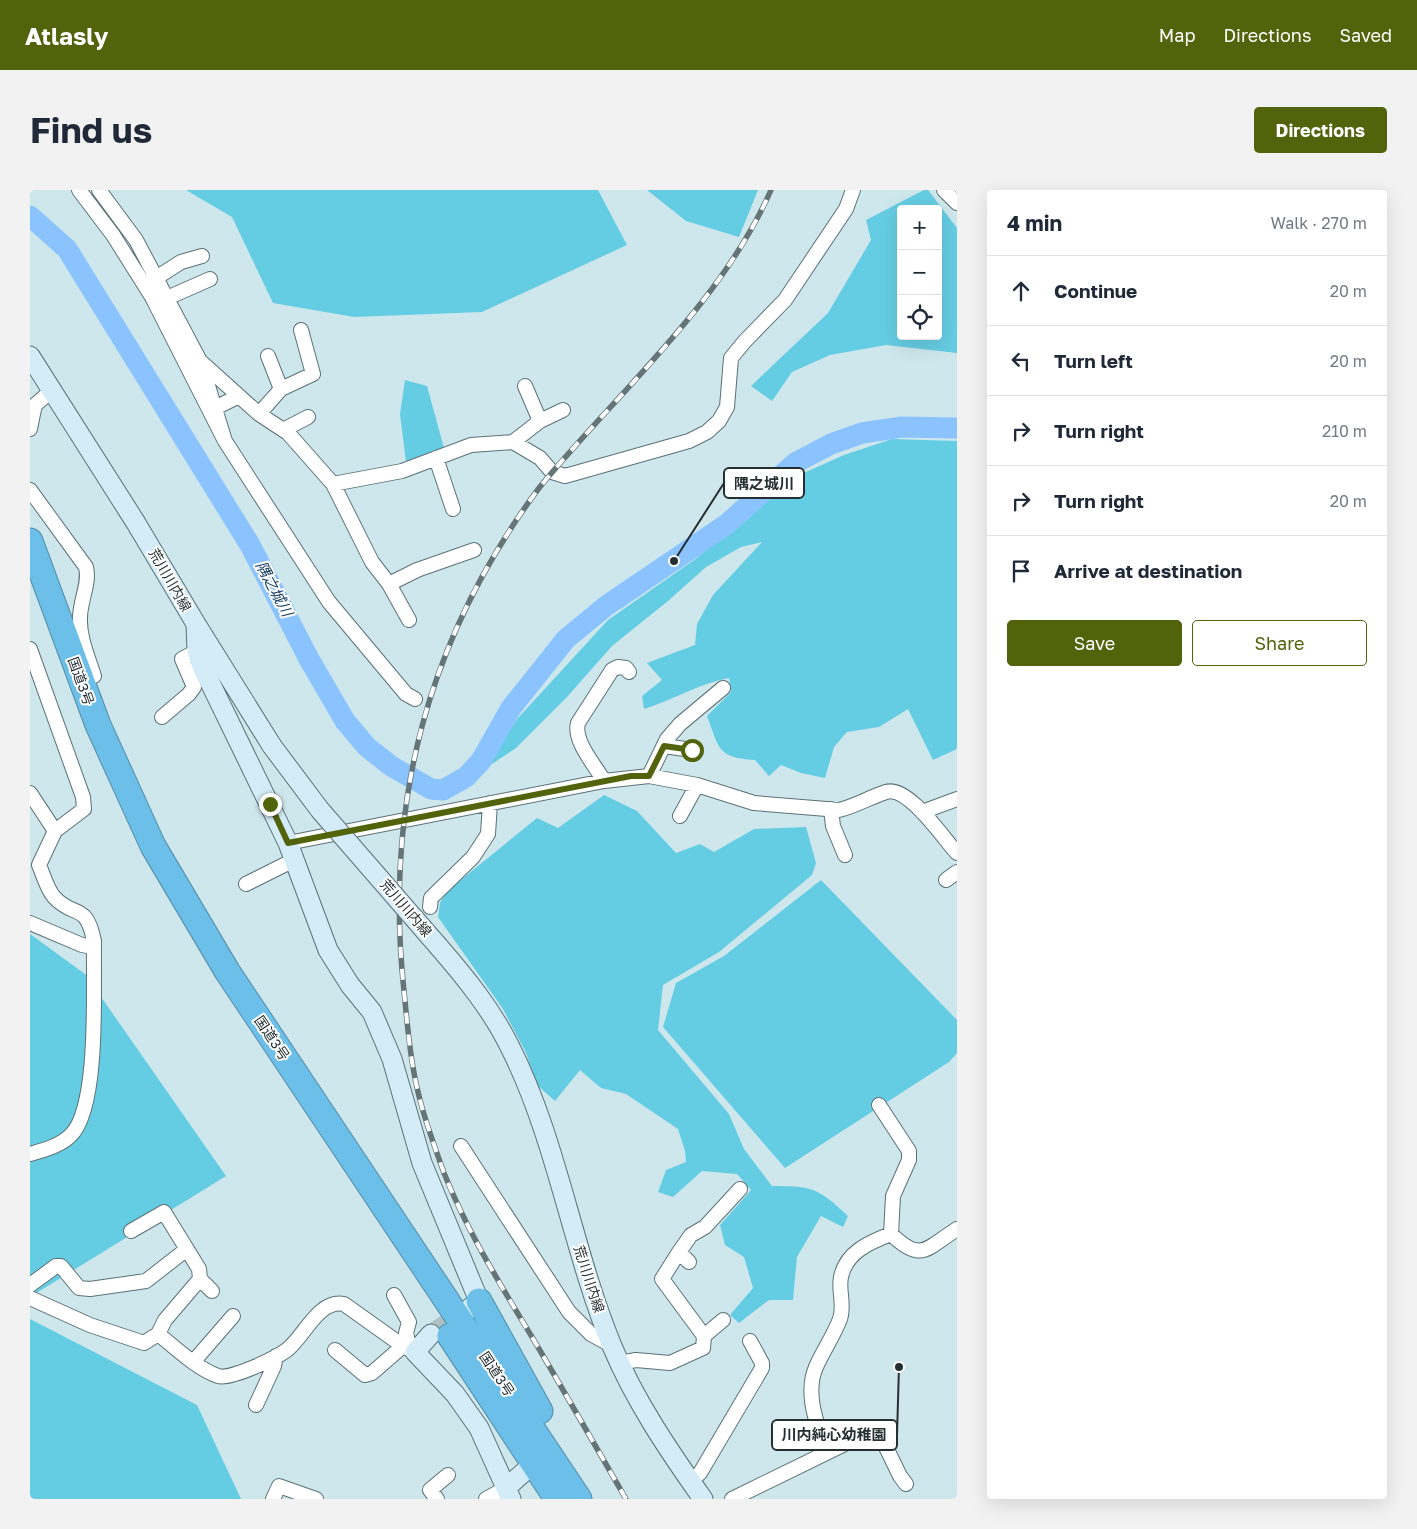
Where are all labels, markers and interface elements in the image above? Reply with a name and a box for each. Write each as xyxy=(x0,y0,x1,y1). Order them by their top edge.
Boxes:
text: Atlasly xyxy=(25,21,108,50)
text: Map xyxy=(1159,24,1195,46)
text: Directions xyxy=(1223,24,1311,46)
text: Saved xyxy=(1339,24,1392,46)
button: Directions xyxy=(1254,107,1387,153)
text: Find us xyxy=(30,109,152,151)
map controls xyxy=(897,205,942,340)
button: + xyxy=(897,205,942,250)
text: 4 min xyxy=(1007,210,1062,236)
text: Walk · 270 m xyxy=(1270,213,1367,233)
button: − xyxy=(897,250,942,295)
icon: ahead xyxy=(1007,277,1035,305)
text: Continue xyxy=(1054,279,1137,302)
text: 20 m xyxy=(1330,281,1367,301)
button: locate xyxy=(897,295,942,340)
icon: left xyxy=(1007,347,1035,375)
text: Turn left xyxy=(1054,349,1133,372)
text: 20 m xyxy=(1330,351,1367,371)
icon: right xyxy=(1007,417,1035,445)
text: Turn right xyxy=(1054,419,1144,442)
text: 210 m xyxy=(1322,421,1367,441)
callout: 隅之城川 xyxy=(724,468,804,498)
text: 隅之城川 xyxy=(734,474,794,492)
icon: right xyxy=(1007,487,1035,515)
text: Turn right xyxy=(1054,489,1144,512)
text: 20 m xyxy=(1330,491,1367,511)
street label: 荒川川内線 xyxy=(146,545,195,614)
icon: arrive xyxy=(1007,557,1035,585)
water label: 隅之城川 xyxy=(253,558,298,621)
text: Arrive at destination xyxy=(1054,559,1242,582)
button: Save xyxy=(1007,620,1182,666)
button: Share xyxy=(1192,620,1367,666)
street label: 国道3号 xyxy=(65,654,98,707)
route start xyxy=(681,739,704,762)
route end xyxy=(259,793,282,816)
street label: 荒川川内線 xyxy=(377,876,436,940)
street label: 国道3号 xyxy=(251,1012,293,1063)
street label: 荒川川内線 xyxy=(571,1243,608,1315)
street label: 国道3号 xyxy=(476,1348,518,1399)
callout: 川内純心幼稚園 xyxy=(772,1420,897,1450)
text: 川内純心幼稚園 xyxy=(781,1425,887,1443)

